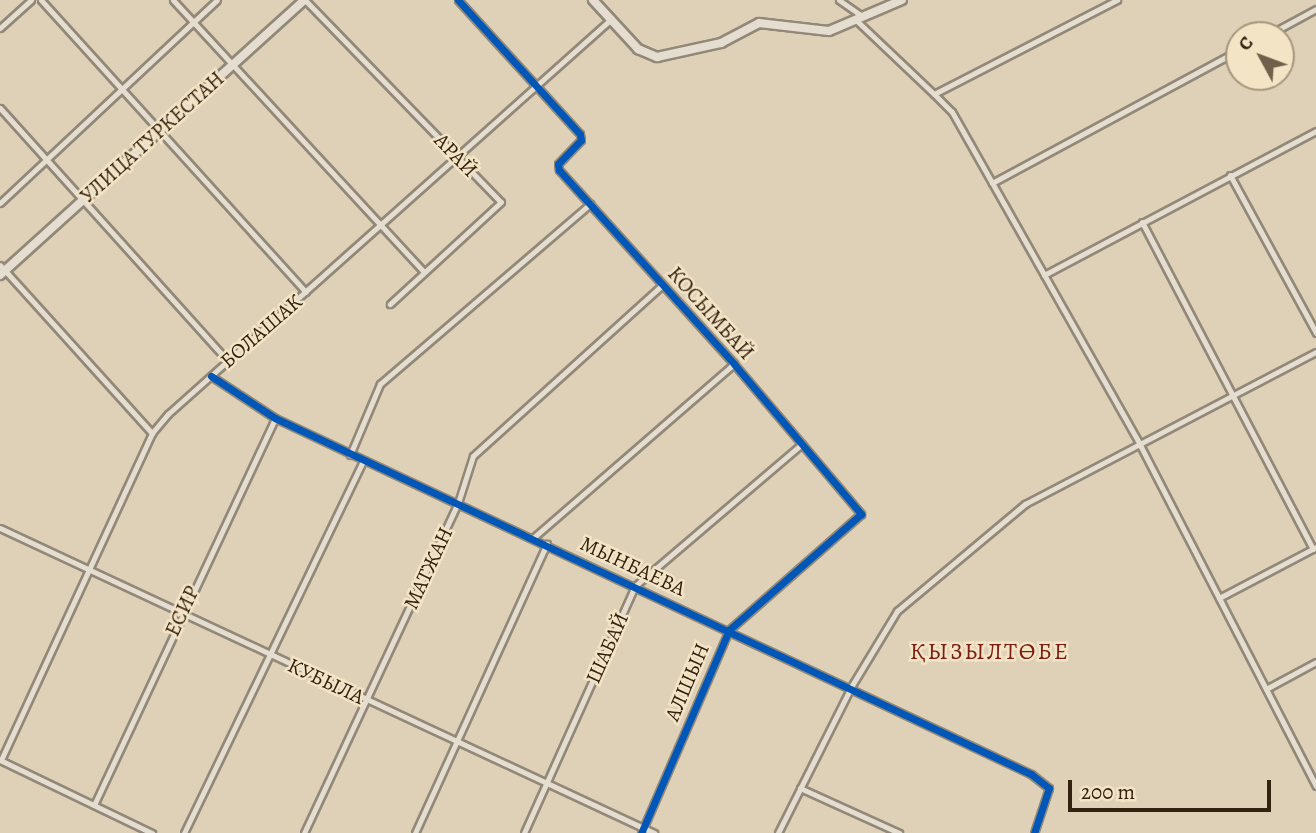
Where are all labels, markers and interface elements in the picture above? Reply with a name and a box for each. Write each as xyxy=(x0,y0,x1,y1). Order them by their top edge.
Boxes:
north arrow xyxy=(1225,21,1295,91)
text: С xyxy=(1232,31,1259,56)
street label: УЛИЦА ТУРКЕСТАН xyxy=(75,66,229,208)
street label: АРАЙ xyxy=(429,128,483,182)
street label: КОСЫМБАЙ xyxy=(663,261,759,365)
street label: БОЛАШАК xyxy=(215,289,307,373)
street label: МАТЖАН xyxy=(398,523,458,613)
street label: МЫНБАЕВА xyxy=(576,531,690,601)
street label: ЕСИР xyxy=(159,582,205,640)
street label: ШАБАЙ xyxy=(580,609,634,687)
district label: ҚЫЗЫЛТӨБЕ xyxy=(911,638,1069,666)
street label: АЛШЫН xyxy=(659,639,715,725)
street label: КУБЫЛА xyxy=(284,652,368,710)
scale bar xyxy=(1071,766,1274,810)
text: 200 m xyxy=(1081,778,1135,806)

